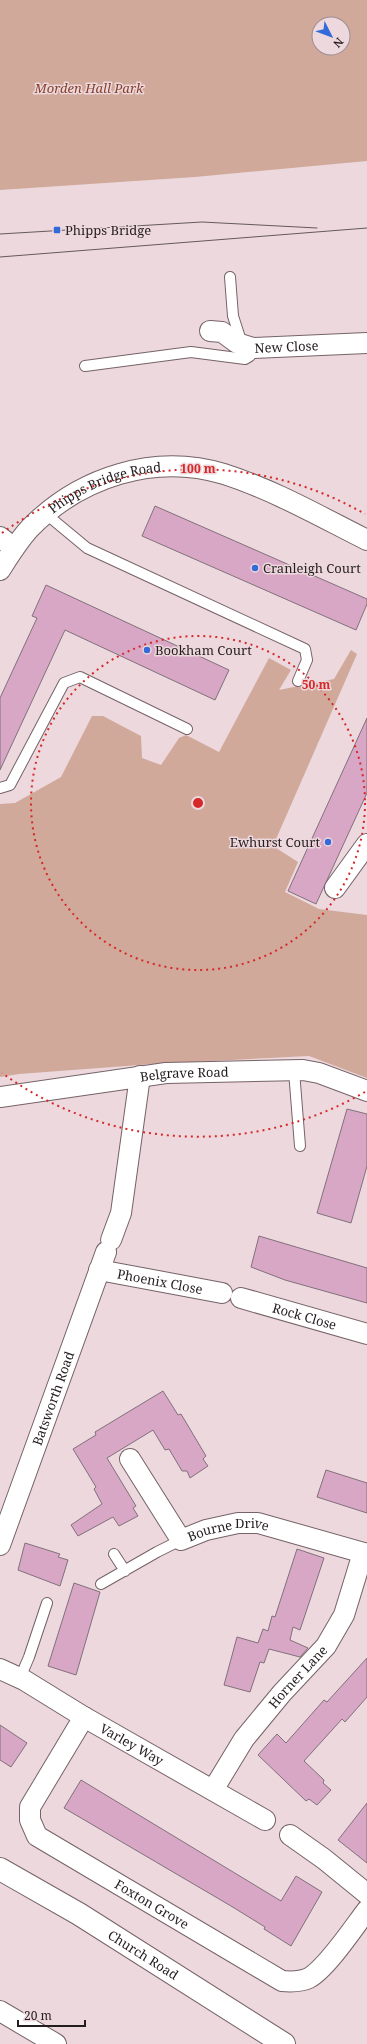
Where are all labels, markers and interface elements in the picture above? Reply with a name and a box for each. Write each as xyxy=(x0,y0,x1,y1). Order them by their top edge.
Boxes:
north arrow xyxy=(311,16,351,56)
text: N xyxy=(330,35,347,52)
park label: Morden Hall Park xyxy=(34,79,144,97)
place label: Phipps Bridge xyxy=(65,221,151,239)
marker: Phipps Bridge xyxy=(52,225,62,235)
street label: New Close xyxy=(254,336,319,357)
street label: Phipps Bridge Road xyxy=(44,458,162,517)
text: 100 m xyxy=(180,460,216,477)
place label: Cranleigh Court xyxy=(263,559,361,577)
marker: Cranleigh Court xyxy=(250,563,260,573)
place label: Bookham Court xyxy=(155,641,252,659)
marker: Bookham Court xyxy=(142,645,152,655)
text: 50 m xyxy=(302,676,330,693)
centre of rings xyxy=(191,796,205,810)
place label: Ewhurst Court xyxy=(230,833,320,851)
marker: Ewhurst Court xyxy=(323,837,333,847)
street label: Belgrave Road xyxy=(139,1063,229,1086)
street label: Phoenix Close xyxy=(116,1265,204,1298)
street label: Rock Close xyxy=(270,1298,339,1334)
street label: Batsworth Road xyxy=(28,1349,78,1448)
street label: Bourne Drive xyxy=(185,1513,271,1546)
street label: Horner Lane xyxy=(264,1641,331,1712)
street label: Varley Way xyxy=(97,1719,167,1770)
street label: Foxton Grove xyxy=(111,1875,192,1933)
street label: Church Road xyxy=(105,1926,182,1984)
scale bar xyxy=(18,2002,85,2028)
text: 20 m xyxy=(24,2007,52,2024)

